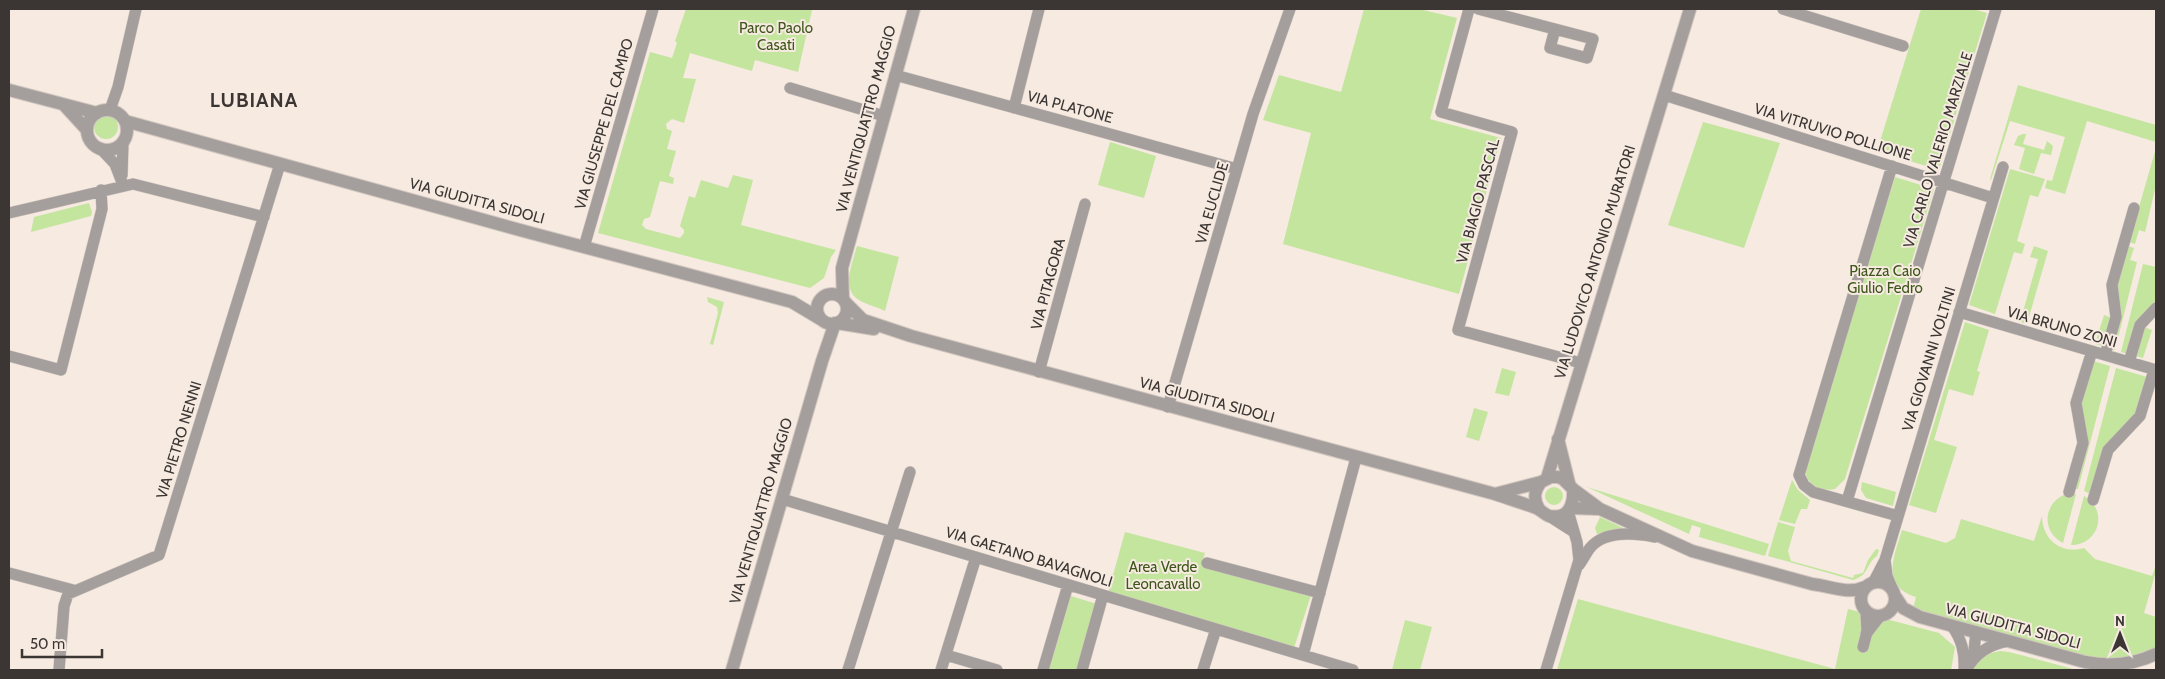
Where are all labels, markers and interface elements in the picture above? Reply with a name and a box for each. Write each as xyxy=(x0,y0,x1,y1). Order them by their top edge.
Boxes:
park label: Parco Paolo Casati xyxy=(739,19,813,54)
street label: VIA VENTIQUATTRO MAGGIO xyxy=(832,24,900,214)
street label: VIA GIUSEPPE DEL CAMPO xyxy=(571,36,637,212)
street label: VIA CARLO VALERIO MARZIALE xyxy=(1900,50,1976,250)
street label: VIA PLATONE xyxy=(1025,87,1115,127)
district label: LUBIANA xyxy=(210,88,298,112)
street label: VIA VITRUVIO POLLIONE xyxy=(1752,99,1914,165)
street label: VIA BIAGIO PASCAL xyxy=(1453,136,1503,265)
street label: VIA LUDOVICO ANTONIO MURATORI xyxy=(1551,143,1639,381)
street label: VIA EUCLIDE xyxy=(1192,160,1232,246)
street label: VIA GIUDITTA SIDOLI xyxy=(407,174,547,228)
street label: VIA PITAGORA xyxy=(1027,235,1069,332)
park label: Piazza Caio Giulio Fedro xyxy=(1847,262,1923,297)
street label: VIA GIOVANNI VOLTINI xyxy=(1898,285,1960,433)
street label: VIA BRUNO ZONI xyxy=(2005,303,2119,351)
street label: VIA GIUDITTA SIDOLI xyxy=(1137,373,1277,427)
street label: VIA PIETRO NENNI xyxy=(153,379,205,501)
street label: VIA VENTIQUATTRO MAGGIO xyxy=(726,416,796,606)
street label: VIA GAETANO BAVAGNOLI xyxy=(943,523,1115,591)
park label: Area Verde Leoncavallo xyxy=(1125,558,1201,593)
street label: VIA GIUDITTA SIDOLI xyxy=(1943,599,2083,653)
north arrow xyxy=(2095,609,2145,659)
text: N xyxy=(2115,612,2125,630)
scale bar xyxy=(22,626,102,658)
text: 50 m xyxy=(30,635,65,653)

